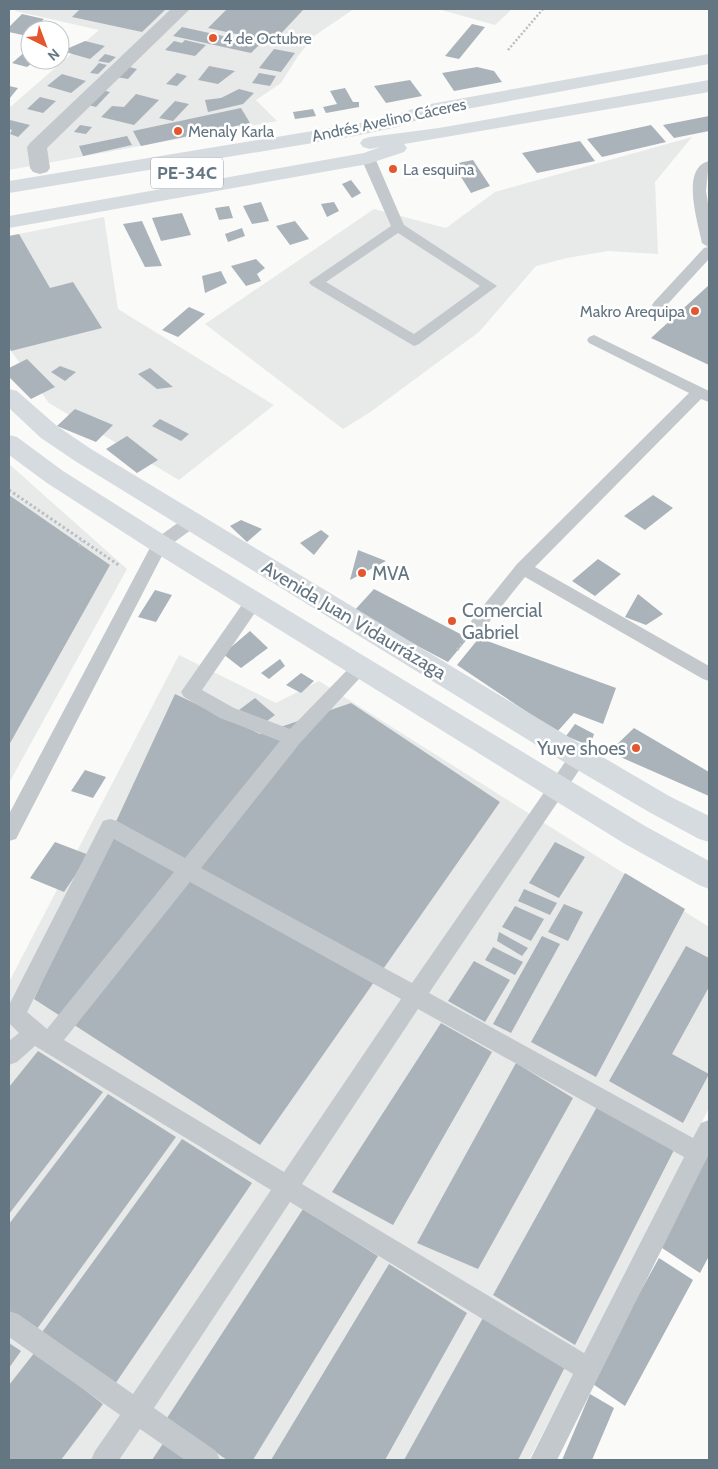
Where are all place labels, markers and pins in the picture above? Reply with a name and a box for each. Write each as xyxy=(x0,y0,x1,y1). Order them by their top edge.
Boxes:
place label: 4 de Octubre xyxy=(223,29,312,48)
marker: 4 de Octubre xyxy=(207,32,219,44)
place label: Menaly Karla xyxy=(188,122,275,141)
marker: Menaly Karla xyxy=(172,125,184,137)
place label: La esquina xyxy=(403,160,475,179)
marker: La esquina xyxy=(387,163,399,175)
place label: Makro Arequipa xyxy=(580,302,685,321)
marker: Makro Arequipa xyxy=(689,305,701,317)
place label: MVA xyxy=(372,562,410,585)
marker: MVA xyxy=(356,567,368,579)
place label: Comercial Gabriel xyxy=(462,599,543,644)
marker: Comercial Gabriel xyxy=(446,615,458,627)
place label: Yuve shoes xyxy=(536,737,626,760)
marker: Yuve shoes xyxy=(630,742,642,754)

